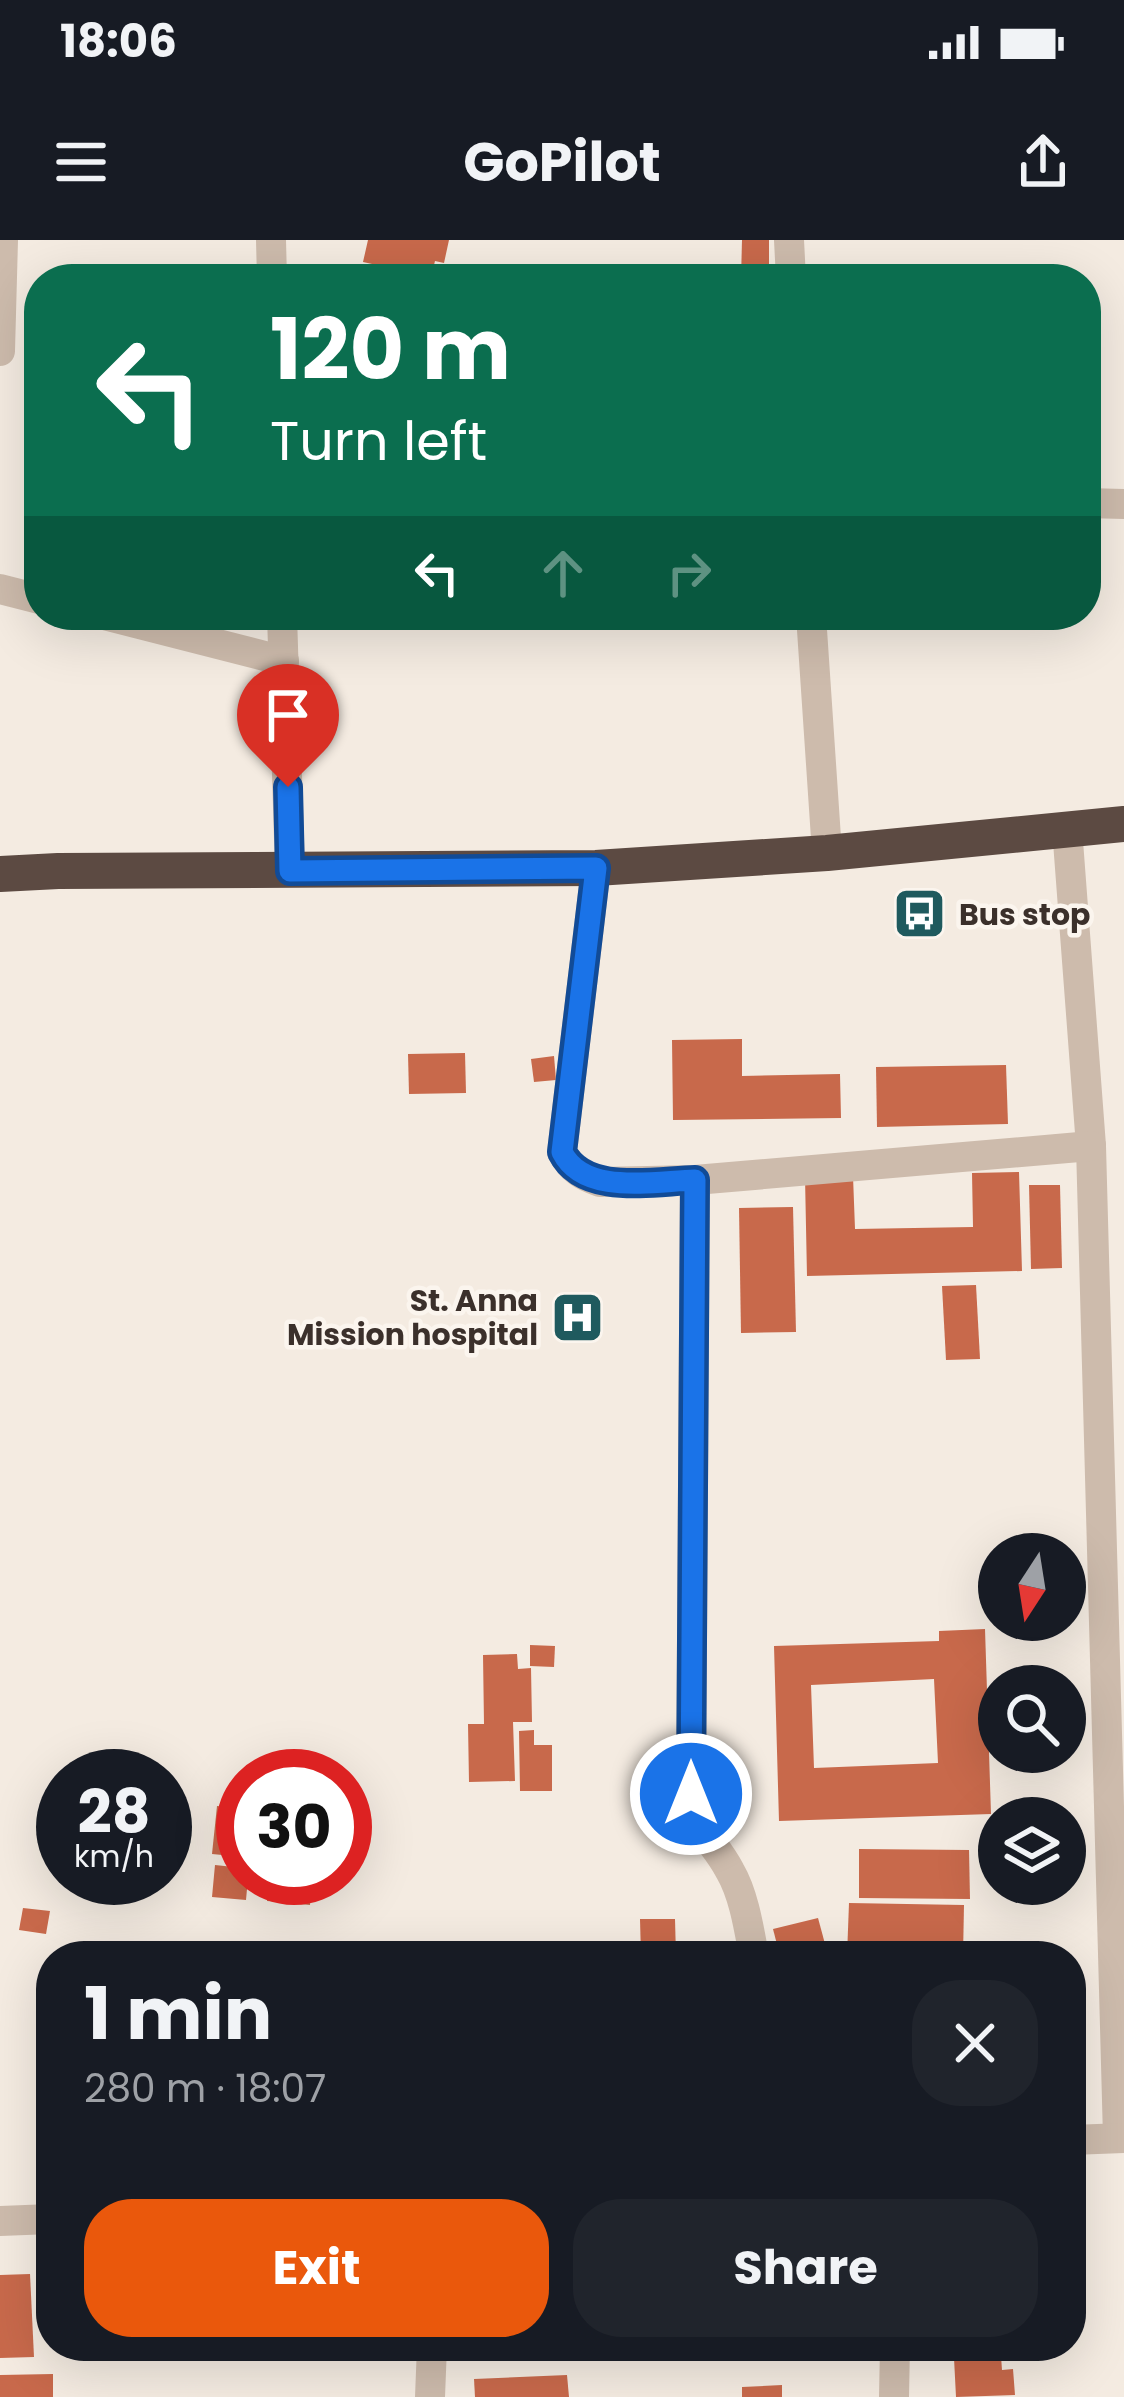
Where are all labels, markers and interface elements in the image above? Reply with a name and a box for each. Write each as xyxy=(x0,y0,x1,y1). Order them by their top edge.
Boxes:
text: 18:06 xyxy=(60,10,177,73)
text: GoPilot xyxy=(463,124,661,200)
icon: menu xyxy=(48,129,114,195)
icon: share xyxy=(1010,129,1076,195)
text: 120 m xyxy=(270,291,511,408)
icon: left xyxy=(72,312,228,468)
text: Turn left xyxy=(270,403,487,479)
icon: left xyxy=(404,540,470,606)
icon: ahead xyxy=(530,540,596,606)
icon: right xyxy=(656,540,722,606)
pin xyxy=(237,664,339,787)
icon: arrive xyxy=(255,682,321,748)
bus stop icon: Bus stop xyxy=(892,886,948,942)
place label: Bus stop xyxy=(959,893,1091,936)
place label: St. Anna Mission hospital xyxy=(287,1279,538,1356)
hospital icon: St. Anna Mission hospital xyxy=(549,1289,605,1345)
north arrow xyxy=(978,1533,1086,1641)
map controls xyxy=(978,1533,1086,1905)
button: search xyxy=(978,1665,1086,1773)
position arrow xyxy=(628,1731,754,1857)
speed limit sign: 30 xyxy=(216,1749,372,1905)
text: 28 xyxy=(77,1770,151,1854)
button: layers xyxy=(978,1797,1086,1905)
text: km/h xyxy=(74,1835,154,1878)
text: 1 min xyxy=(84,1963,272,2064)
button: close xyxy=(912,1980,1038,2106)
text: 280 m · 18:07 xyxy=(84,2061,326,2116)
button: Exit xyxy=(84,2199,549,2337)
button: Share xyxy=(573,2199,1038,2337)

